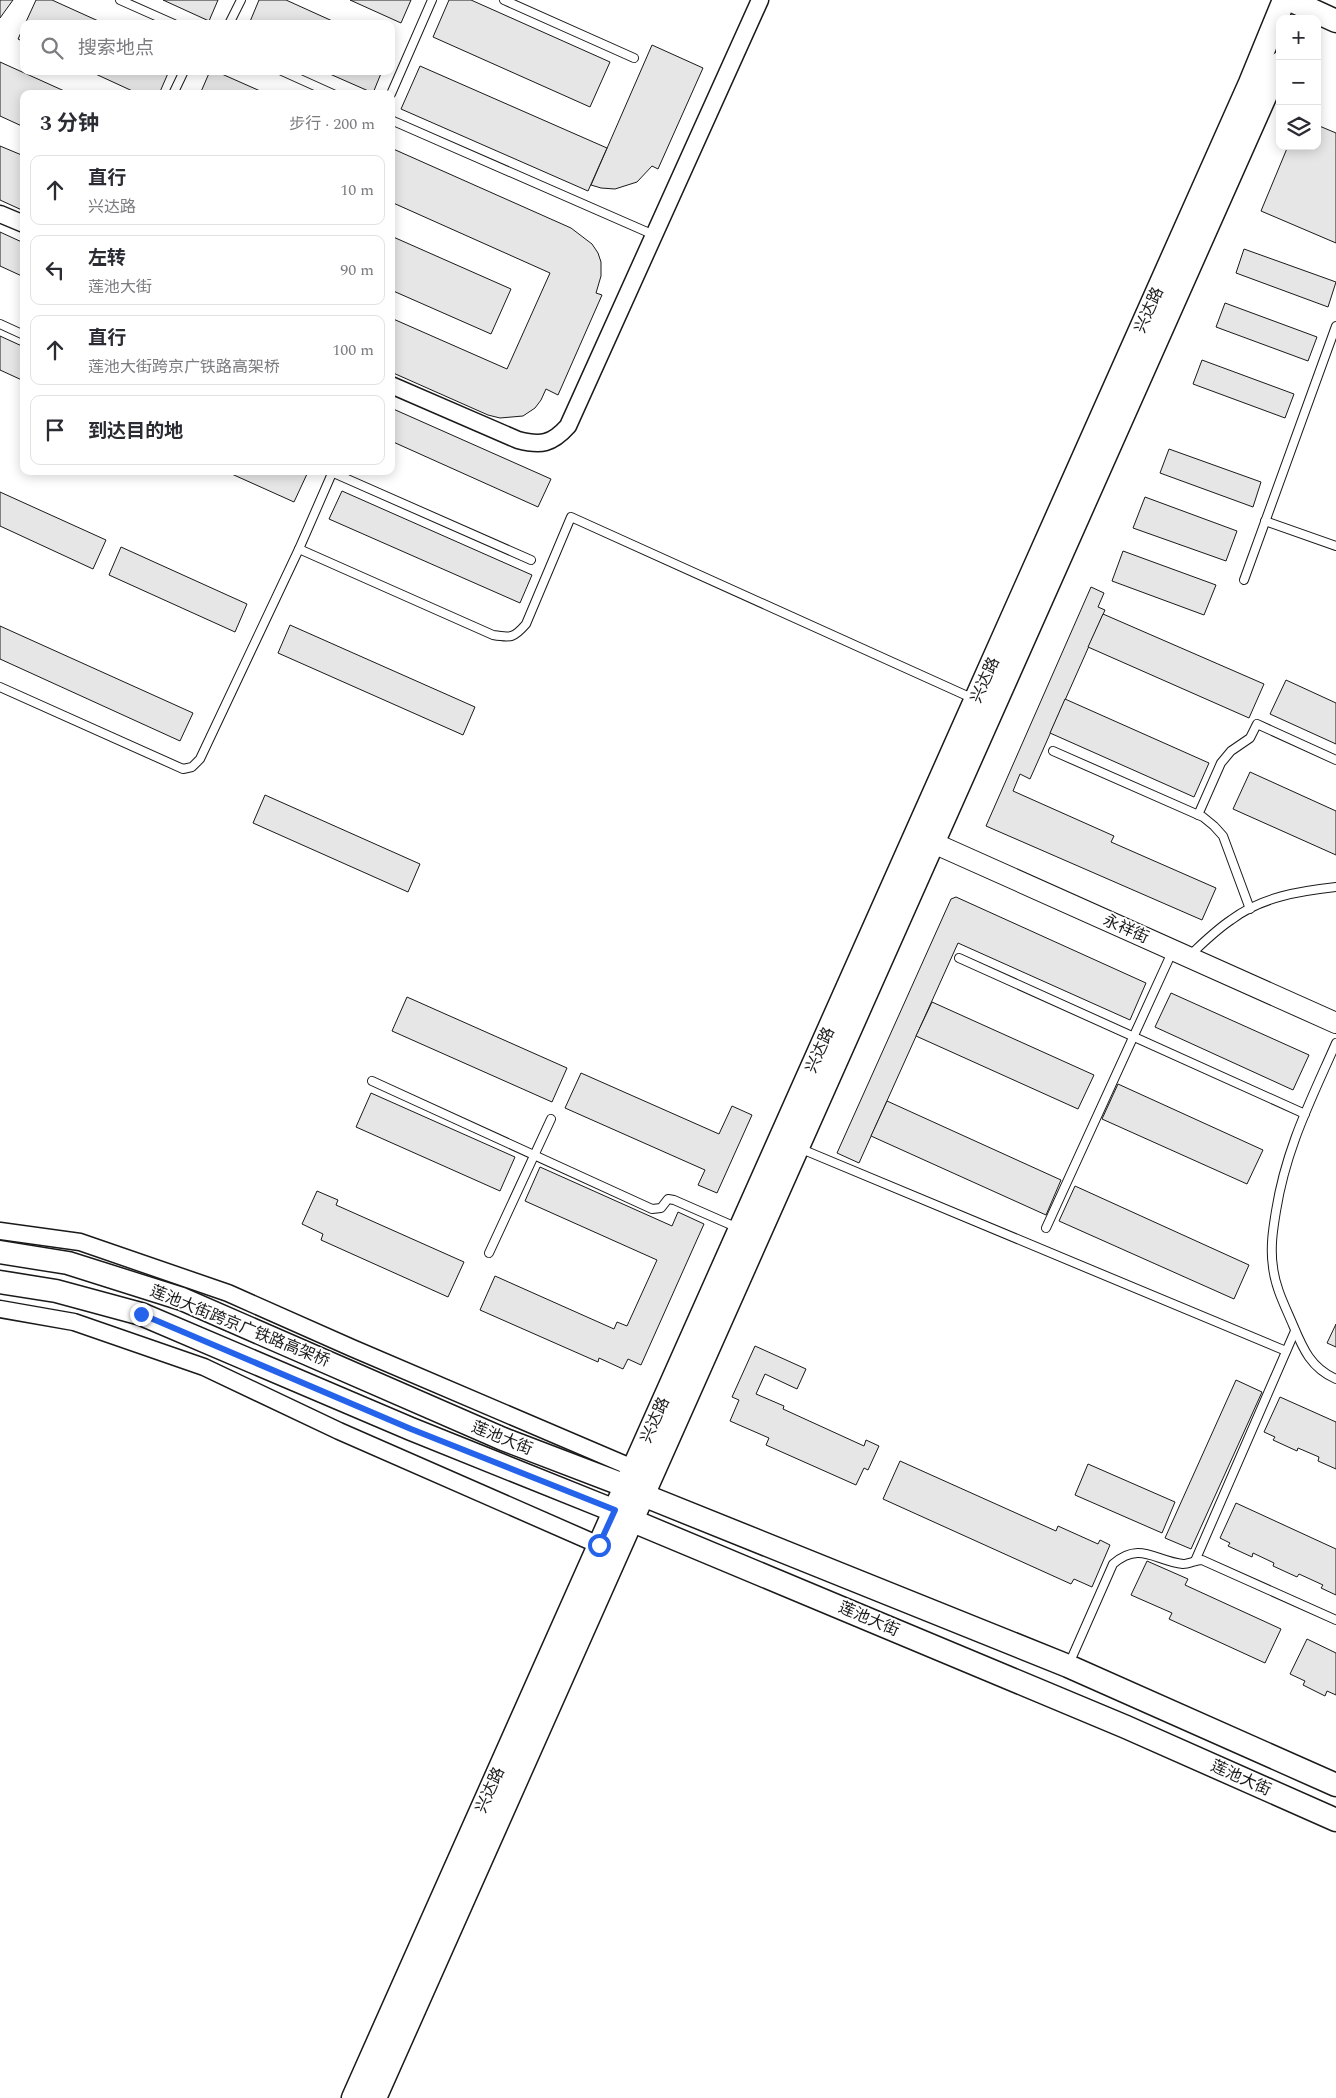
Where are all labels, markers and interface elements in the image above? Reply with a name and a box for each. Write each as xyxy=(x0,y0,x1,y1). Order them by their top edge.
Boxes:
map controls xyxy=(1276,15,1321,150)
button: + xyxy=(1276,15,1321,60)
search box xyxy=(20,20,395,75)
icon: search xyxy=(38,34,66,62)
text: 搜索地点 xyxy=(78,34,154,63)
button: − xyxy=(1276,60,1321,105)
button: layers xyxy=(1276,105,1321,150)
text: 3 分钟 xyxy=(40,108,99,140)
text: 步行 · 200 m xyxy=(289,112,375,136)
text: 直行 xyxy=(88,164,126,193)
icon: ahead xyxy=(41,176,69,204)
text: 10 m xyxy=(340,178,374,202)
text: 兴达路 xyxy=(88,195,136,219)
text: 左转 xyxy=(88,244,126,273)
icon: left xyxy=(41,256,69,284)
text: 90 m xyxy=(340,258,374,282)
text: 莲池大街 xyxy=(88,275,152,299)
street label: 兴达路 xyxy=(1128,283,1170,337)
text: 直行 xyxy=(88,324,126,353)
icon: ahead xyxy=(41,336,69,364)
text: 100 m xyxy=(332,338,374,362)
text: 莲池大街跨京广铁路高架桥 xyxy=(88,355,280,379)
icon: arrive xyxy=(41,416,69,444)
text: 到达目的地 xyxy=(88,417,183,446)
street label: 兴达路 xyxy=(964,653,1006,707)
street label: 永祥街 xyxy=(1099,908,1153,950)
street label: 兴达路 xyxy=(799,1023,841,1077)
street label: 莲池大街跨京广铁路高架桥 xyxy=(146,1279,334,1373)
route end xyxy=(130,1303,153,1326)
street label: 兴达路 xyxy=(634,1393,676,1447)
street label: 莲池大街 xyxy=(468,1415,536,1461)
route start xyxy=(588,1534,611,1557)
street label: 莲池大街 xyxy=(835,1595,903,1643)
street label: 莲池大街 xyxy=(1207,1754,1275,1802)
street label: 兴达路 xyxy=(469,1763,511,1817)

